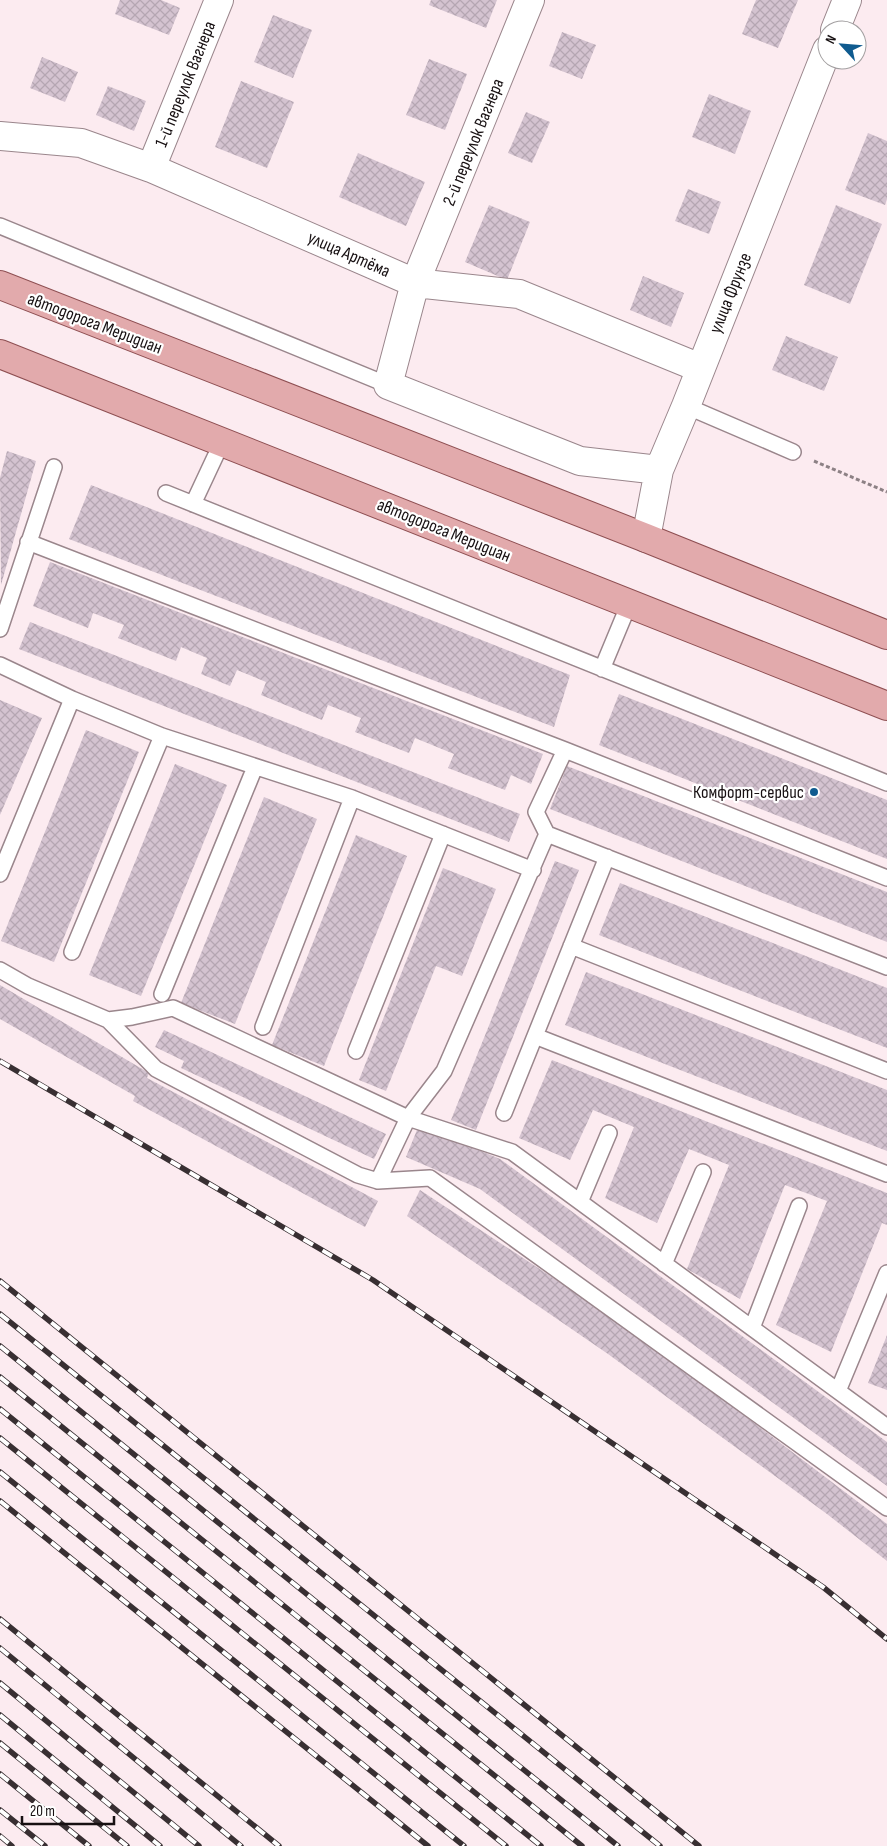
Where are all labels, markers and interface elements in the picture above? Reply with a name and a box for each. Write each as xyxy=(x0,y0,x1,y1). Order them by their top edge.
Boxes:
street label: 1-й переулок Вагнера xyxy=(151,18,220,150)
north arrow xyxy=(817,20,867,70)
text: N xyxy=(821,32,840,47)
street label: 2-й переулок Вагнера xyxy=(438,76,509,209)
street label: улица Артёма xyxy=(304,227,393,282)
street label: улица Фрунзе xyxy=(705,250,756,336)
street label: автодорога Меридиан xyxy=(25,288,165,359)
street label: автодорога Меридиан xyxy=(374,494,514,567)
place label: Комфорт-сервис xyxy=(693,782,804,803)
marker: Комфорт-сервис xyxy=(808,786,820,798)
scale bar xyxy=(22,1794,115,1826)
text: 20 m xyxy=(30,1802,55,1821)

